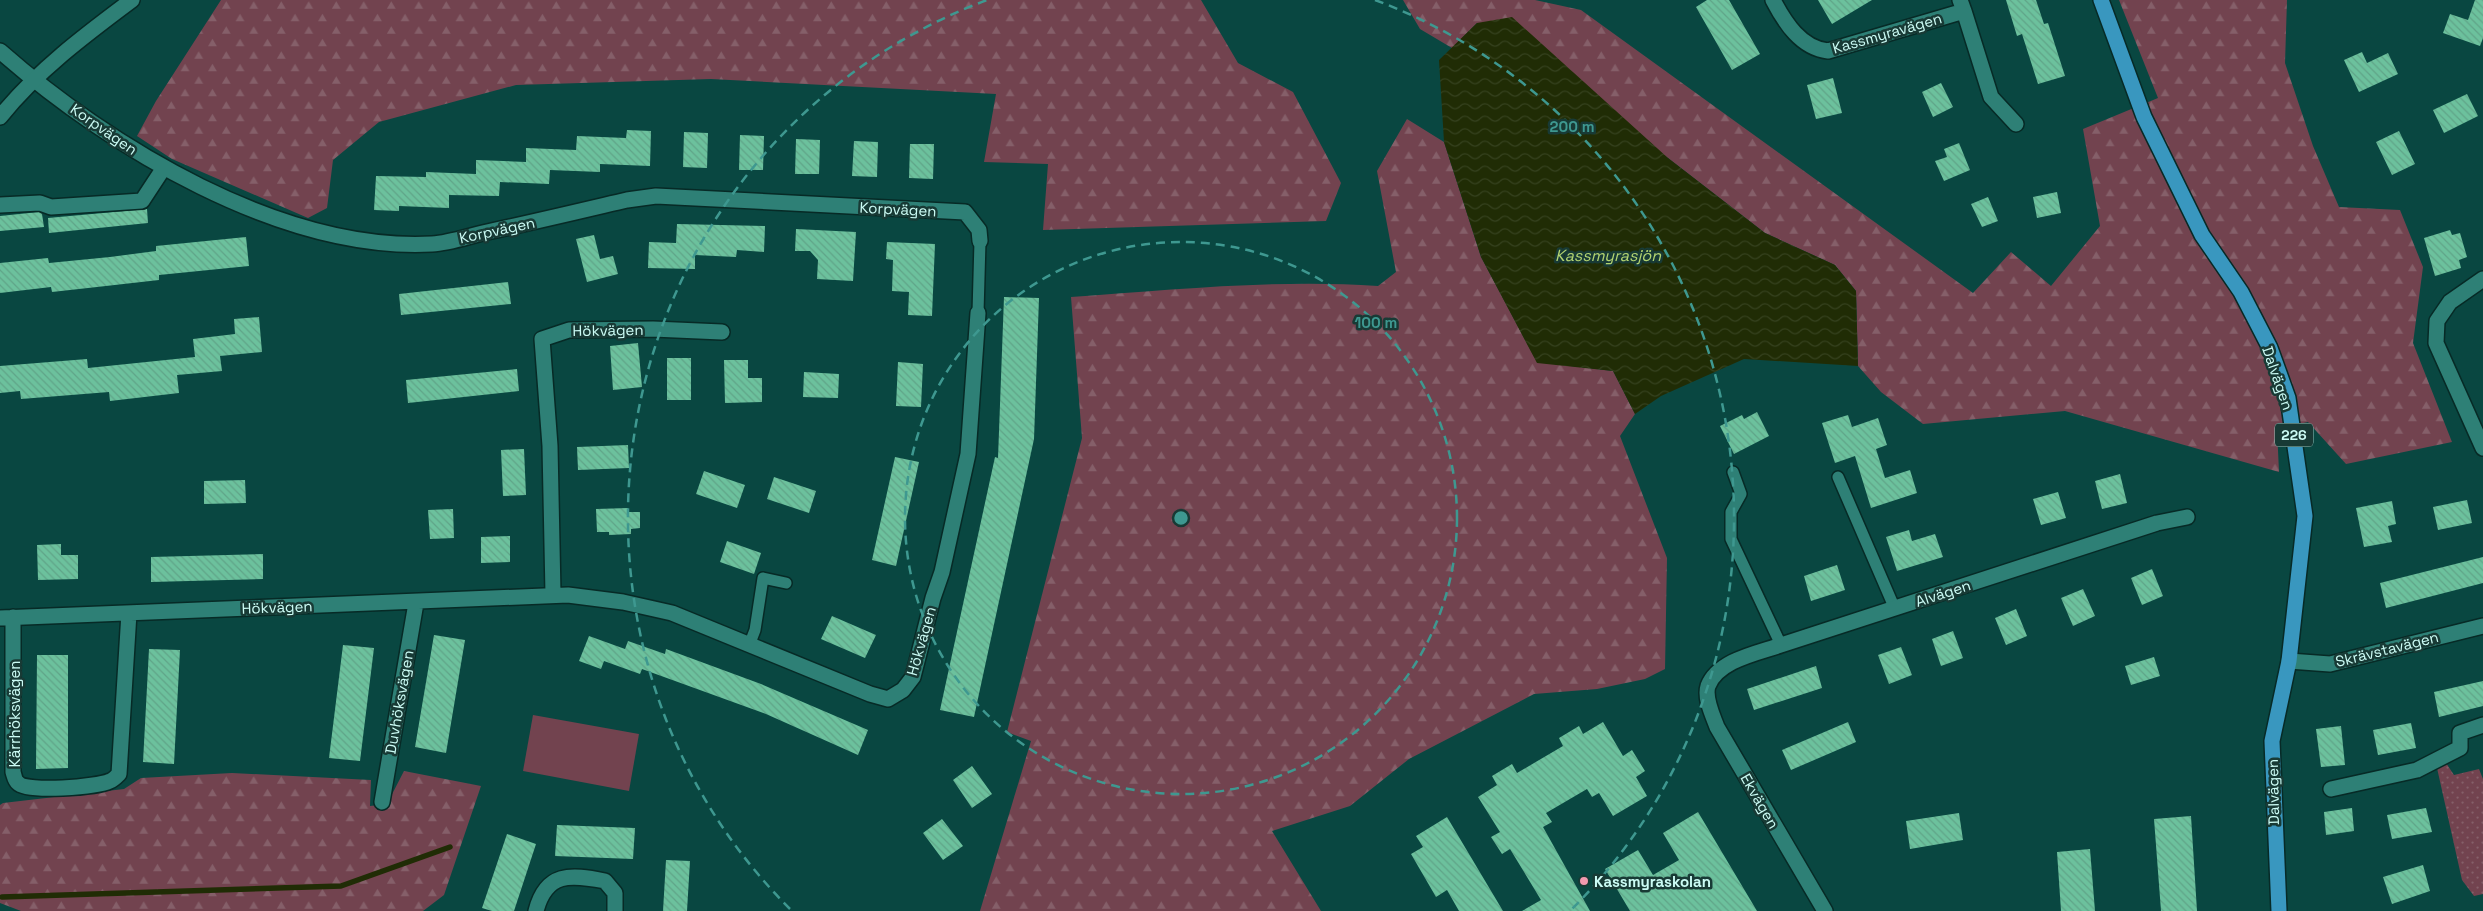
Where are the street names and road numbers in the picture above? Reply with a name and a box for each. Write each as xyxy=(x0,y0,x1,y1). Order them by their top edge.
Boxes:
street label: Kassmyravägen xyxy=(1830,8,1944,58)
street label: Korpvägen xyxy=(67,99,141,159)
street label: Korpvägen xyxy=(859,197,937,221)
street label: Korpvägen xyxy=(457,213,537,247)
street label: Hökvägen xyxy=(572,320,644,340)
street label: Dalvägen xyxy=(2258,344,2298,412)
road number: 226 xyxy=(2275,424,2313,446)
street label: Alvägen xyxy=(1913,575,1973,611)
street label: Hökvägen xyxy=(241,596,313,618)
street label: Hökvägen xyxy=(902,604,940,678)
street label: Skrävstavägen xyxy=(2333,627,2441,671)
street label: Duvhöksvägen xyxy=(381,649,417,755)
street label: Kärrhöksvägen xyxy=(5,660,24,768)
street label: Dalvägen xyxy=(2263,759,2283,825)
street label: Ekvägen xyxy=(1737,770,1783,832)

